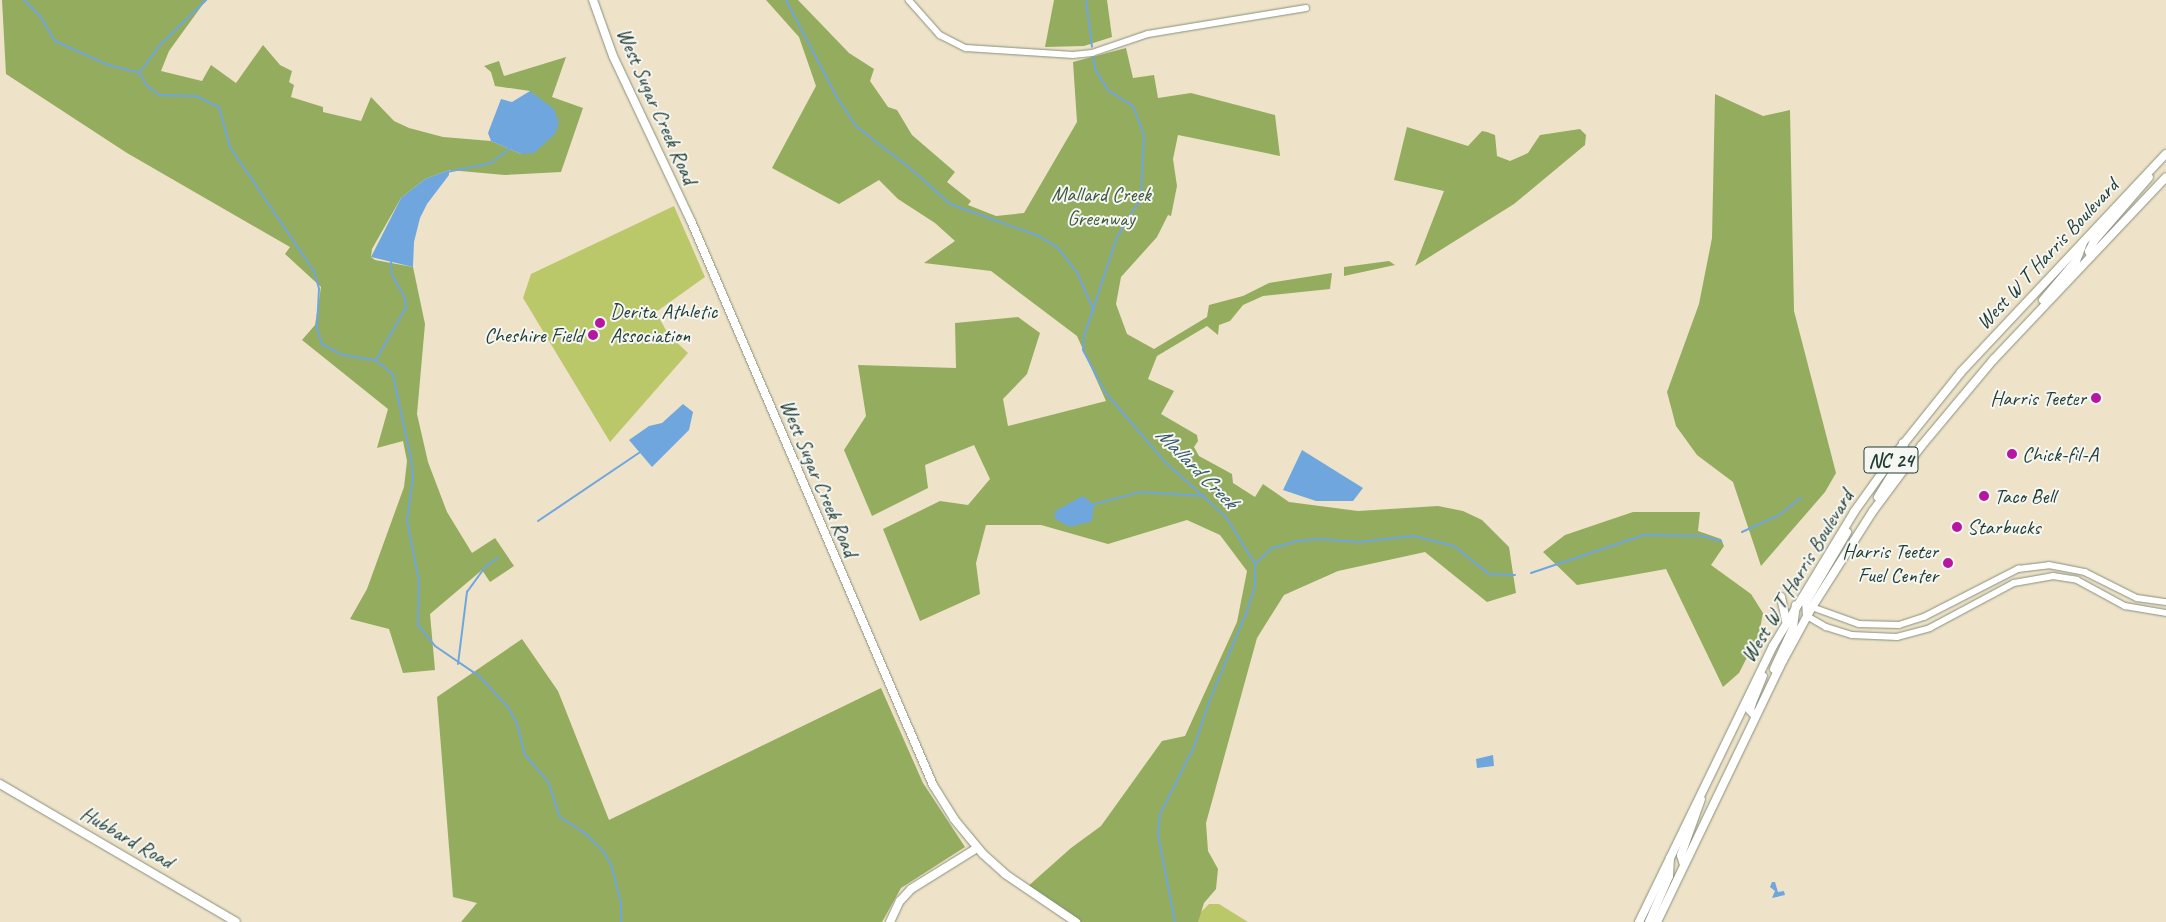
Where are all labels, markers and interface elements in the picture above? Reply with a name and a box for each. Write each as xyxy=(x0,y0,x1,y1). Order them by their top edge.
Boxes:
street label: West Sugar Creek Road xyxy=(612,25,702,187)
street label: West W T Harris Boulevard xyxy=(1971,173,2123,335)
park label: Mallard Creek Greenway xyxy=(1051,181,1151,231)
place label: Derita Athletic Association xyxy=(610,298,717,348)
marker: Derita Athletic Association xyxy=(594,317,606,329)
place label: Cheshire Field xyxy=(484,322,583,348)
marker: Cheshire Field xyxy=(587,329,599,341)
place label: Harris Teeter xyxy=(1991,385,2086,411)
marker: Harris Teeter xyxy=(2090,392,2102,404)
street label: West Sugar Creek Road xyxy=(775,396,863,560)
water label: Mallard Creek xyxy=(1150,422,1242,514)
place label: Chick-fil-A xyxy=(2022,441,2098,467)
road number: NC 24 xyxy=(1862,442,1920,478)
marker: Chick-fil-A xyxy=(2006,448,2018,460)
place label: Taco Bell xyxy=(1994,483,2056,509)
street label: West W T Harris Boulevard xyxy=(1735,485,1859,667)
marker: Taco Bell xyxy=(1978,490,1990,502)
place label: Starbucks xyxy=(1967,514,2040,540)
marker: Starbucks xyxy=(1951,521,1963,533)
place label: Harris Teeter Fuel Center xyxy=(1843,538,1938,588)
marker: Harris Teeter Fuel Center xyxy=(1942,557,1954,569)
street label: Hubbard Road xyxy=(76,801,178,873)

